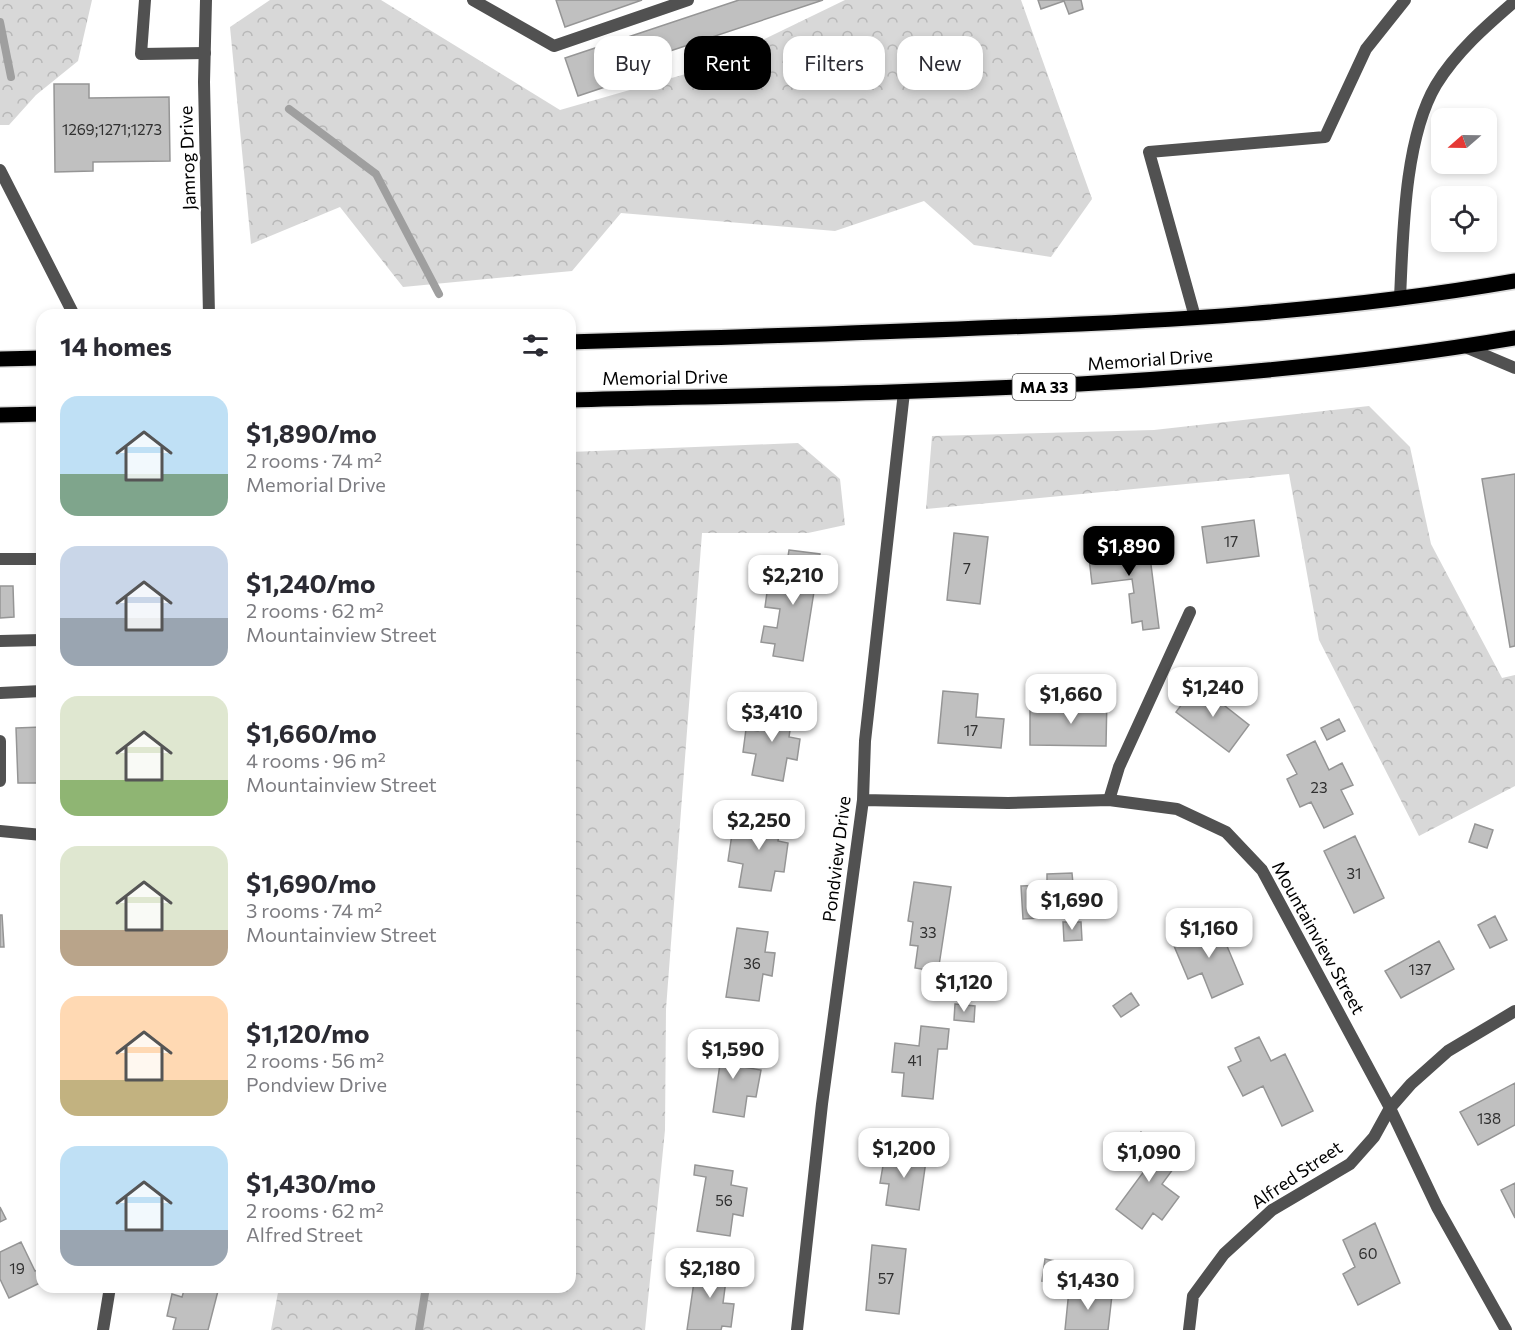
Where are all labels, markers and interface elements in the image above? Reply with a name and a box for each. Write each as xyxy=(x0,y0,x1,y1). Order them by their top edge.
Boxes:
chip: Buy xyxy=(594,36,672,90)
chip: Rent xyxy=(684,36,771,90)
chip: Filters xyxy=(783,36,885,90)
chip: New xyxy=(897,36,983,90)
street label: Jamrog Drive xyxy=(174,105,200,211)
north arrow xyxy=(1431,108,1497,174)
map controls xyxy=(1431,108,1497,252)
house number: 1269;1271;1273 xyxy=(62,120,162,138)
button: locate xyxy=(1431,186,1497,252)
icon: filters xyxy=(519,329,552,362)
text: 14 homes xyxy=(60,330,172,361)
street label: Memorial Drive xyxy=(1086,344,1213,374)
street label: Memorial Drive xyxy=(602,365,728,389)
road number: MA 33 xyxy=(1012,374,1076,400)
text: $1,890/mo xyxy=(246,417,377,448)
icon: home xyxy=(108,420,180,492)
text: 2 rooms · 74 m² xyxy=(246,448,382,472)
text: Memorial Drive xyxy=(246,472,386,496)
pin: $1,890 xyxy=(1080,526,1178,577)
house number: 17 xyxy=(1224,532,1238,550)
text: $1,890 xyxy=(1097,533,1161,557)
pin: $2,210 xyxy=(744,555,842,606)
house number: 7 xyxy=(963,559,971,577)
text: $2,210 xyxy=(762,562,824,586)
text: $1,240/mo xyxy=(246,567,376,598)
icon: home xyxy=(108,570,180,642)
text: 2 rooms · 62 m² xyxy=(246,598,384,622)
text: Mountainview Street xyxy=(246,622,437,646)
pin: $1,240 xyxy=(1164,667,1262,718)
pin: $1,660 xyxy=(1022,674,1120,725)
text: $1,240 xyxy=(1182,674,1244,698)
text: $1,660 xyxy=(1039,681,1103,705)
pin: $3,410 xyxy=(723,692,821,743)
text: $3,410 xyxy=(741,699,803,723)
text: $1,660/mo xyxy=(246,717,377,748)
icon: home xyxy=(108,720,180,792)
house number: 17 xyxy=(964,721,978,739)
text: 4 rooms · 96 m² xyxy=(246,748,386,772)
text: Mountainview Street xyxy=(246,772,437,796)
house number: 23 xyxy=(1311,778,1327,796)
street label: Pondview Drive xyxy=(817,795,855,923)
pin: $2,250 xyxy=(710,800,808,851)
text: $2,250 xyxy=(727,807,791,831)
street label: Mountainview Street xyxy=(1268,857,1370,1018)
house number: 31 xyxy=(1347,864,1361,882)
text: $1,690/mo xyxy=(246,867,376,898)
icon: home xyxy=(108,870,180,942)
pin: $1,690 xyxy=(1023,880,1121,931)
text: $1,690 xyxy=(1041,887,1103,911)
text: 3 rooms · 74 m² xyxy=(246,898,382,922)
pin: $1,160 xyxy=(1160,908,1258,959)
text: $1,160 xyxy=(1180,915,1238,939)
text: Mountainview Street xyxy=(246,922,437,946)
house number: 33 xyxy=(919,923,937,941)
house number: 36 xyxy=(743,954,761,972)
house number: 137 xyxy=(1409,960,1431,978)
pin: $1,120 xyxy=(915,962,1013,1013)
text: $1,120 xyxy=(935,969,993,993)
text: $1,120/mo xyxy=(246,1017,370,1048)
icon: home xyxy=(108,1020,180,1092)
pin: $1,590 xyxy=(684,1029,782,1080)
text: $1,590 xyxy=(702,1036,764,1060)
text: 2 rooms · 56 m² xyxy=(246,1048,384,1072)
house number: 41 xyxy=(908,1051,922,1069)
text: Pondview Drive xyxy=(246,1072,387,1096)
house number: 138 xyxy=(1477,1109,1501,1127)
pin: $1,200 xyxy=(855,1128,953,1179)
pin: $1,090 xyxy=(1100,1132,1198,1183)
text: $1,200 xyxy=(872,1135,936,1159)
street label: Alfred Street xyxy=(1247,1136,1346,1213)
text: $1,090 xyxy=(1117,1139,1181,1163)
text: $1,430/mo xyxy=(246,1167,376,1198)
icon: home xyxy=(108,1170,180,1242)
house number: 56 xyxy=(715,1191,733,1209)
text: 2 rooms · 62 m² xyxy=(246,1198,384,1222)
text: Alfred Street xyxy=(246,1222,363,1246)
house number: 60 xyxy=(1359,1244,1377,1262)
pin: $2,180 xyxy=(661,1248,759,1299)
text: $2,180 xyxy=(679,1255,741,1279)
house number: 19 xyxy=(9,1259,25,1277)
pin: $1,430 xyxy=(1039,1260,1137,1311)
text: $1,430 xyxy=(1057,1267,1119,1291)
house number: 57 xyxy=(878,1269,894,1287)

